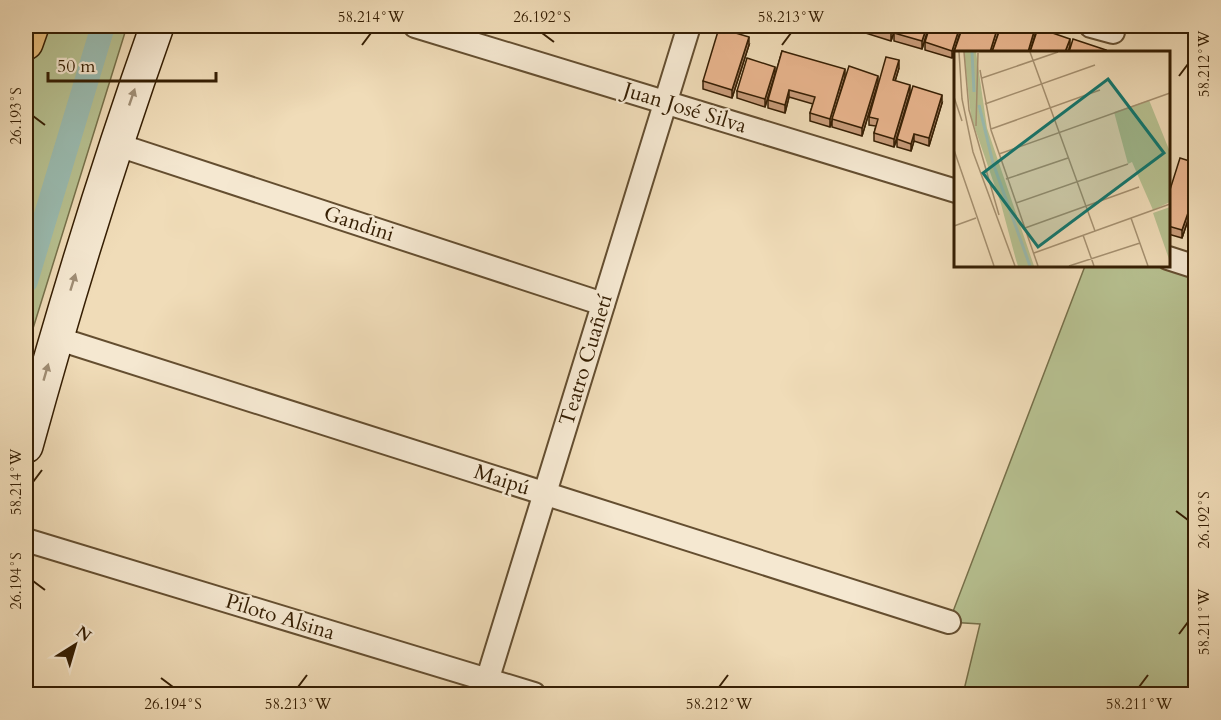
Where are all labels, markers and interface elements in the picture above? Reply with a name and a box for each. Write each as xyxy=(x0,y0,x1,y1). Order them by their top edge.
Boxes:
text: 58.214°W xyxy=(338,7,405,27)
text: 26.192°S xyxy=(513,7,571,27)
text: 58.213°W xyxy=(758,7,825,27)
text: 58.212°W xyxy=(1194,30,1214,97)
scale bar xyxy=(48,45,216,83)
inset map xyxy=(954,51,1170,267)
text: 50 m xyxy=(57,54,96,79)
street label: Juan José Silva xyxy=(617,75,750,140)
text: 26.193°S xyxy=(6,87,26,145)
one-way arrow xyxy=(127,88,137,106)
street label: Gandini xyxy=(320,199,398,249)
one-way arrow xyxy=(69,273,78,291)
street label: Teatro Cuañetí xyxy=(552,291,620,429)
one-way arrow xyxy=(42,363,51,381)
text: 58.214°W xyxy=(6,448,26,515)
street label: Maipú xyxy=(470,457,534,503)
text: 26.192°S xyxy=(1194,491,1214,549)
text: 26.194°S xyxy=(6,552,26,610)
street label: Piloto Alsina xyxy=(222,587,338,647)
text: 58.211°W xyxy=(1194,588,1214,655)
north arrow xyxy=(45,615,105,675)
text: N xyxy=(71,621,96,647)
text: 26.194°S xyxy=(144,694,202,714)
text: 58.213°W xyxy=(265,694,332,714)
text: 58.212°W xyxy=(686,694,753,714)
text: 58.211°W xyxy=(1106,694,1173,714)

